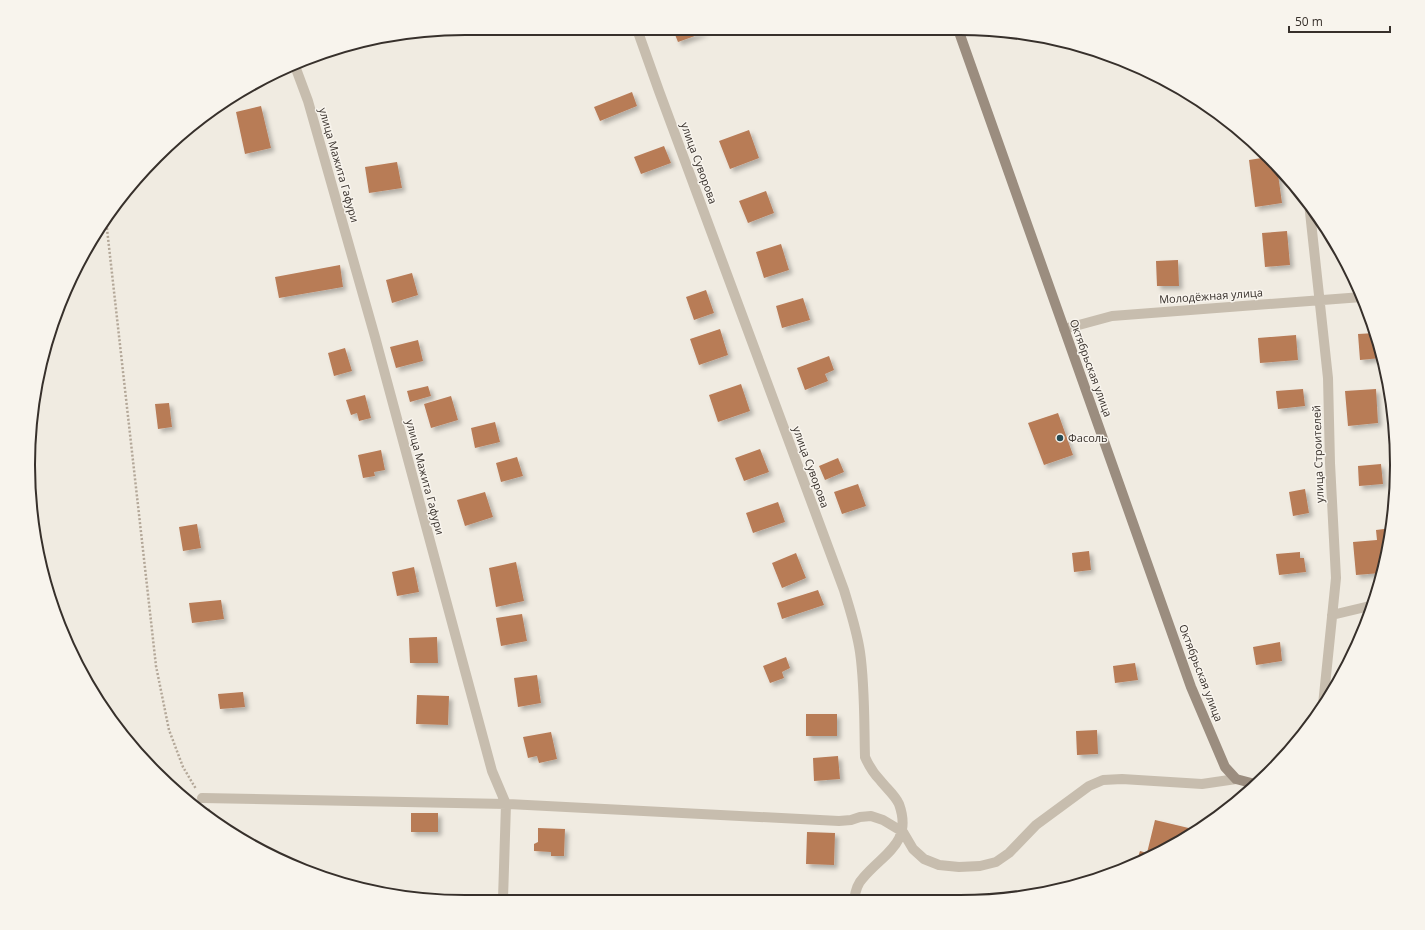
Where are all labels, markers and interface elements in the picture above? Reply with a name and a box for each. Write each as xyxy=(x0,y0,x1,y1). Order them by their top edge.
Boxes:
scale bar xyxy=(1289,8,1390,34)
text: 50 m xyxy=(1295,13,1323,30)
street label: улица Мажита Гафури xyxy=(316,106,363,224)
street label: улица Суворова xyxy=(678,120,721,206)
street label: Молодёжная улица xyxy=(1159,284,1263,307)
street label: Октябрьская улица xyxy=(1067,317,1116,419)
street label: улица Строителей xyxy=(1308,405,1327,503)
street label: улица Мажита Гафури xyxy=(403,418,448,536)
street label: улица Суворова xyxy=(790,424,833,510)
place label: Фасоль xyxy=(1068,430,1108,445)
marker: Фасоль xyxy=(1055,433,1065,443)
street label: Октябрьская улица xyxy=(1176,622,1227,724)

